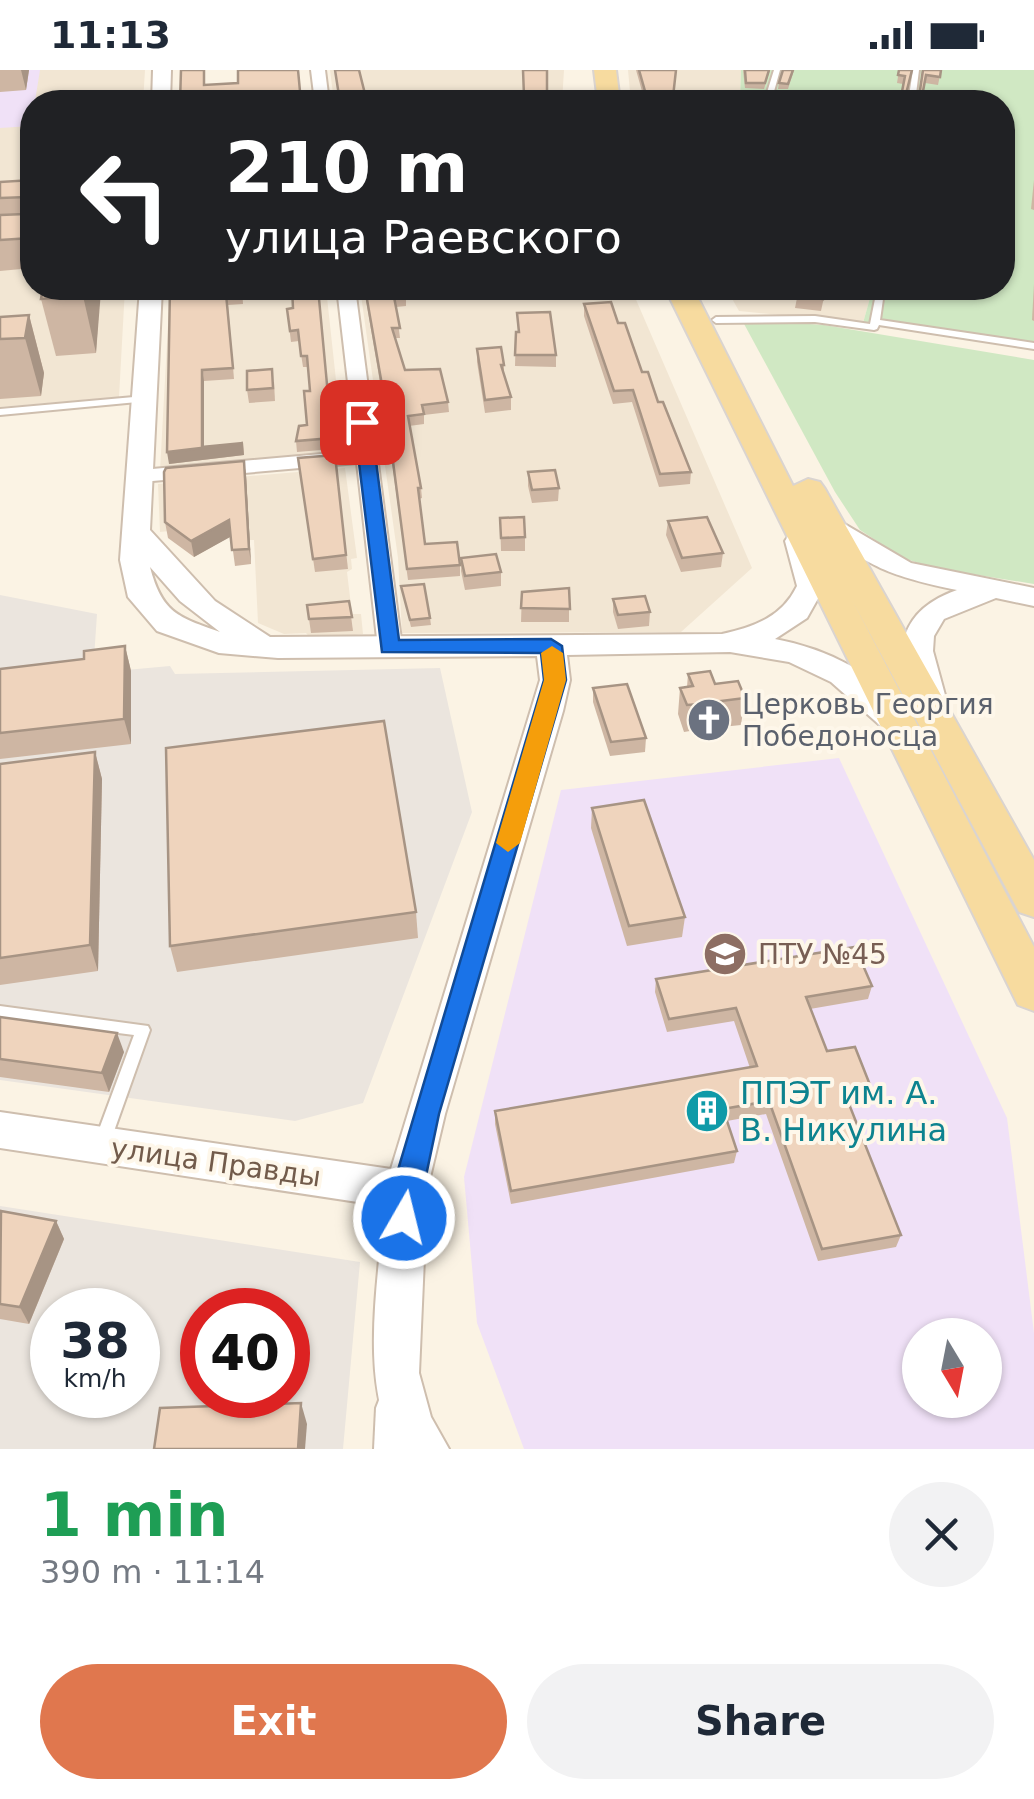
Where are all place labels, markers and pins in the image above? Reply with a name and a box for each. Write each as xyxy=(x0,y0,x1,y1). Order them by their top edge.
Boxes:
pin xyxy=(320,380,405,465)
place label: Церковь Георгия Победоносца xyxy=(742,688,994,753)
church icon: Церковь Георгия Победоносца xyxy=(686,697,732,743)
school or university icon: ПТУ №45 xyxy=(702,931,748,977)
place label: ПТУ №45 xyxy=(758,938,887,971)
place label: ППЭТ им. А. В. Никулина xyxy=(740,1074,947,1149)
building icon: ППЭТ им. А. В. Никулина xyxy=(684,1088,730,1134)

